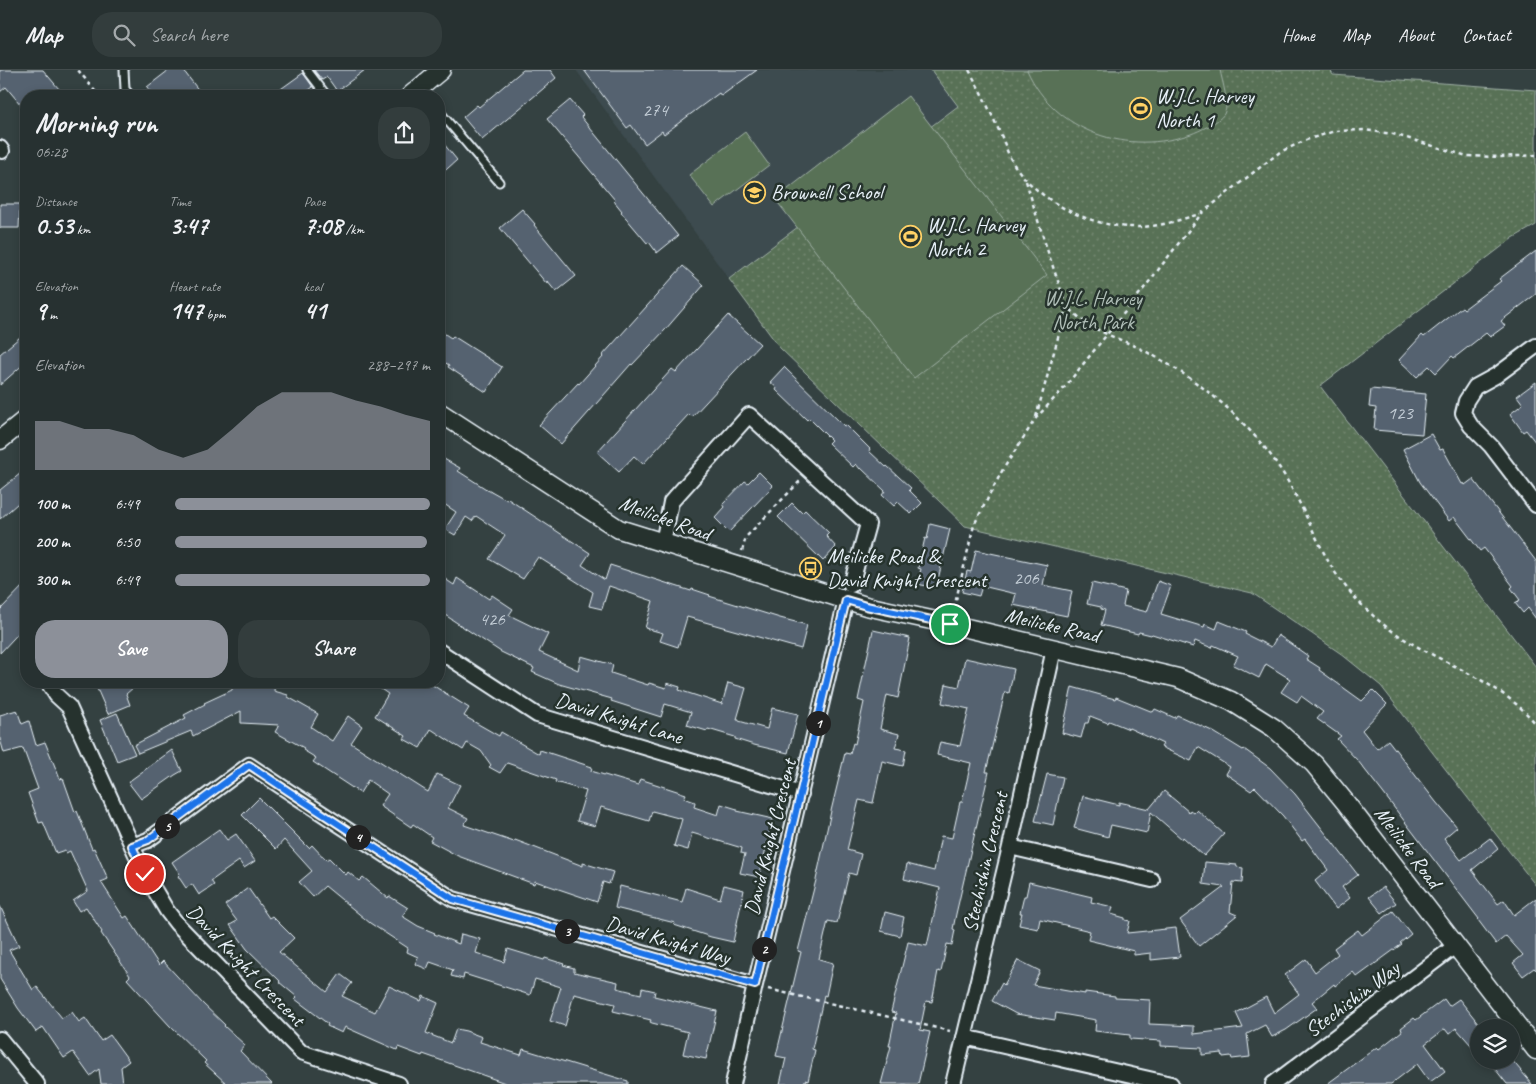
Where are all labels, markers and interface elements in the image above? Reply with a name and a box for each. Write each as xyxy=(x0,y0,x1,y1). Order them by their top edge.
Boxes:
search box xyxy=(92,12,442,57)
text: Map xyxy=(25,20,62,50)
icon: search xyxy=(110,21,138,49)
text: Search here xyxy=(150,23,228,47)
text: Home xyxy=(1282,24,1315,46)
text: Map xyxy=(1343,24,1370,46)
text: About xyxy=(1398,24,1434,46)
text: Contact xyxy=(1462,24,1511,46)
place label: W.J.L. Harvey North 1 xyxy=(1156,83,1255,133)
sports icon: W.J.L. Harvey North 1 xyxy=(1128,96,1152,120)
house number: 274 xyxy=(642,98,670,122)
text: Morning run xyxy=(35,105,157,140)
button: share xyxy=(378,107,430,159)
text: 06:28 xyxy=(35,142,67,162)
place label: Brownell School xyxy=(771,179,886,205)
school or university icon: Brownell School xyxy=(743,180,767,204)
text: Distance xyxy=(35,193,77,210)
text: Time xyxy=(169,193,191,210)
text: Pace xyxy=(304,193,325,210)
text: 0.53 xyxy=(35,210,73,242)
text: 3:47 xyxy=(169,210,208,242)
text: 7:08 xyxy=(304,210,342,242)
place label: W.J.L. Harvey North 2 xyxy=(927,212,1026,262)
text: km xyxy=(73,221,90,238)
text: /km xyxy=(342,221,364,238)
sports icon: W.J.L. Harvey North 2 xyxy=(899,225,923,249)
text: Elevation xyxy=(35,278,78,295)
text: Heart rate xyxy=(169,278,220,295)
text: kcal xyxy=(304,278,322,295)
park label: W.J.L. Harvey North Park xyxy=(1044,285,1144,335)
text: 9 xyxy=(35,295,46,327)
text: 147 xyxy=(169,295,203,327)
text: 41 xyxy=(304,295,326,327)
text: m xyxy=(46,306,57,323)
text: bpm xyxy=(203,306,226,323)
text: Elevation xyxy=(35,355,84,375)
text: 288–297 m xyxy=(367,355,430,375)
house number: 123 xyxy=(1387,401,1414,425)
street label: Meilicke Road xyxy=(616,489,718,548)
text: 100 m xyxy=(35,494,70,514)
text: 6:49 xyxy=(115,494,140,514)
text: 200 m xyxy=(35,532,70,552)
text: 6:50 xyxy=(115,532,140,552)
place label: Meilicke Road & David Knight Crescent xyxy=(827,543,989,593)
bus stop icon: Meilicke Road & David Knight Crescent xyxy=(799,556,823,580)
house number: 206 xyxy=(1013,566,1040,590)
text: 300 m xyxy=(35,570,70,590)
text: 6:49 xyxy=(115,570,140,590)
street label: Meilicke Road xyxy=(1002,602,1105,649)
pin xyxy=(929,603,971,645)
house number: 426 xyxy=(479,607,506,631)
icon: arrive xyxy=(936,610,964,638)
button: Save xyxy=(35,620,228,678)
button: Share xyxy=(238,620,430,678)
street label: David Knight Lane xyxy=(552,686,687,750)
pin: 1 xyxy=(806,710,830,736)
text: 1 xyxy=(815,715,822,732)
street label: David Knight Crescent xyxy=(738,754,802,918)
street label: Stechishin Crescent xyxy=(956,787,1014,935)
street label: Meilicke Road xyxy=(1369,801,1449,896)
pin: 5 xyxy=(154,814,180,838)
text: 5 xyxy=(164,818,171,835)
pin: 4 xyxy=(346,824,370,850)
text: 4 xyxy=(355,829,362,846)
pin xyxy=(124,853,166,895)
icon: check xyxy=(131,860,159,888)
street label: David Knight Crescent xyxy=(181,899,312,1033)
street label: David Knight Way xyxy=(603,910,735,971)
pin: 3 xyxy=(554,918,580,944)
text: 3 xyxy=(564,923,571,940)
pin: 2 xyxy=(752,936,776,962)
text: 2 xyxy=(761,941,768,958)
street label: Stechishin Way xyxy=(1300,954,1406,1043)
map controls xyxy=(1470,1019,1520,1069)
button: layers xyxy=(1470,1019,1520,1069)

